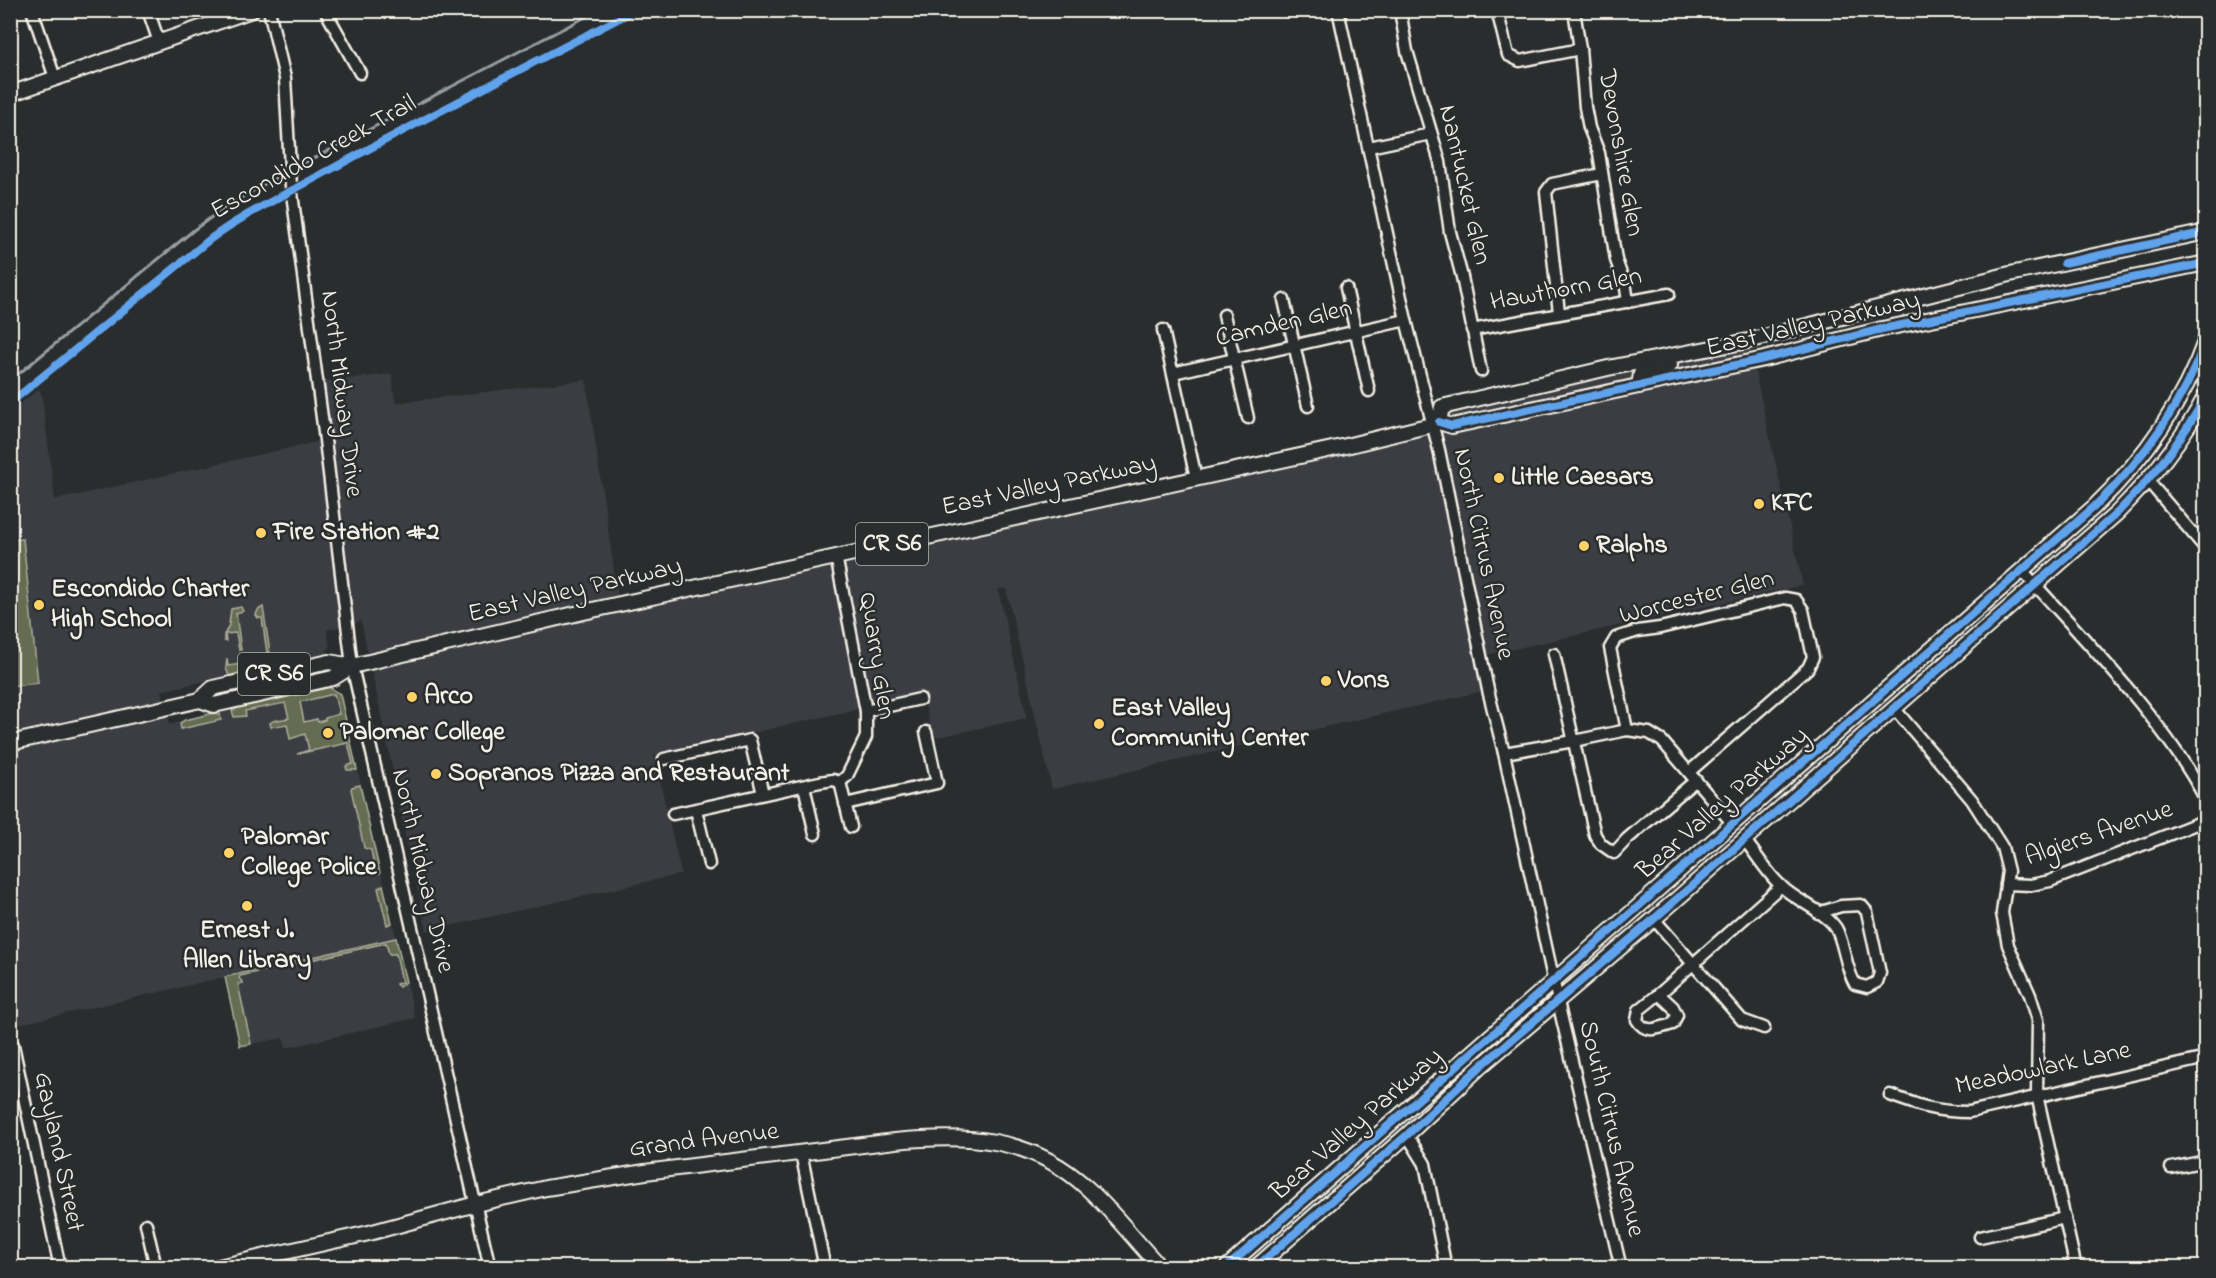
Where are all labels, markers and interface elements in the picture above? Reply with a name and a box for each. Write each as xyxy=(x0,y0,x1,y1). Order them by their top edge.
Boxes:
street label: Devonshire Glen xyxy=(1586,66,1653,239)
street label: Escondido Creek Trail xyxy=(204,86,424,230)
street label: Nantucket Glen xyxy=(1427,101,1501,269)
street label: Hawthorn Glen xyxy=(1487,258,1645,322)
street label: East Valley Parkway xyxy=(1702,282,1924,368)
street label: North Midway Drive xyxy=(309,288,373,500)
street label: Camden Glen xyxy=(1212,290,1356,358)
street label: East Valley Parkway xyxy=(938,445,1160,527)
street label: North Citrus Avenue xyxy=(1442,445,1524,663)
place label: Little Caesars xyxy=(1511,459,1654,497)
marker: Little Caesars xyxy=(1492,471,1506,485)
place label: KFC xyxy=(1771,485,1813,523)
marker: KFC xyxy=(1752,497,1766,511)
place label: Fire Station #2 xyxy=(271,514,439,552)
road number: CR S6 xyxy=(856,523,928,565)
marker: Fire Station #2 xyxy=(254,526,268,540)
place label: Ralphs xyxy=(1596,527,1668,565)
marker: Ralphs xyxy=(1577,539,1591,553)
street label: East Valley Parkway xyxy=(464,548,686,634)
street label: Worcester Glen xyxy=(1616,560,1778,636)
place label: Escondido Charter High School xyxy=(51,571,250,640)
street label: Quarry Glen xyxy=(847,590,905,722)
marker: Escondido Charter High School xyxy=(32,598,46,612)
road number: CR S6 xyxy=(238,653,310,695)
place label: Vons xyxy=(1337,662,1390,700)
marker: Vons xyxy=(1319,674,1333,688)
place label: Arco xyxy=(424,678,473,716)
marker: Arco xyxy=(405,690,419,704)
place label: East Valley Community Center xyxy=(1111,690,1309,758)
place label: Palomar College xyxy=(340,714,506,753)
marker: East Valley Community Center xyxy=(1092,717,1106,731)
street label: Bear Valley Parkway xyxy=(1628,718,1818,890)
marker: Palomar College xyxy=(321,726,335,740)
place label: Sopranos Pizza and Restaurant xyxy=(448,755,790,793)
street label: North Midway Drive xyxy=(380,765,464,977)
marker: Sopranos Pizza and Restaurant xyxy=(429,767,443,781)
street label: Algiers Avenue xyxy=(2020,791,2178,877)
place label: Palomar College Police xyxy=(241,819,378,888)
marker: Palomar College Police xyxy=(222,846,236,860)
marker: Ernest J. Allen Library xyxy=(240,899,254,913)
place label: Ernest J. Allen Library xyxy=(183,912,311,980)
street label: South Citrus Avenue xyxy=(1568,1017,1654,1241)
street label: Meadowlark Lane xyxy=(1952,1032,2135,1106)
street label: Bear Valley Parkway xyxy=(1262,1039,1452,1211)
street label: Gayland Street xyxy=(23,1068,94,1236)
street label: Grand Avenue xyxy=(627,1113,781,1169)

